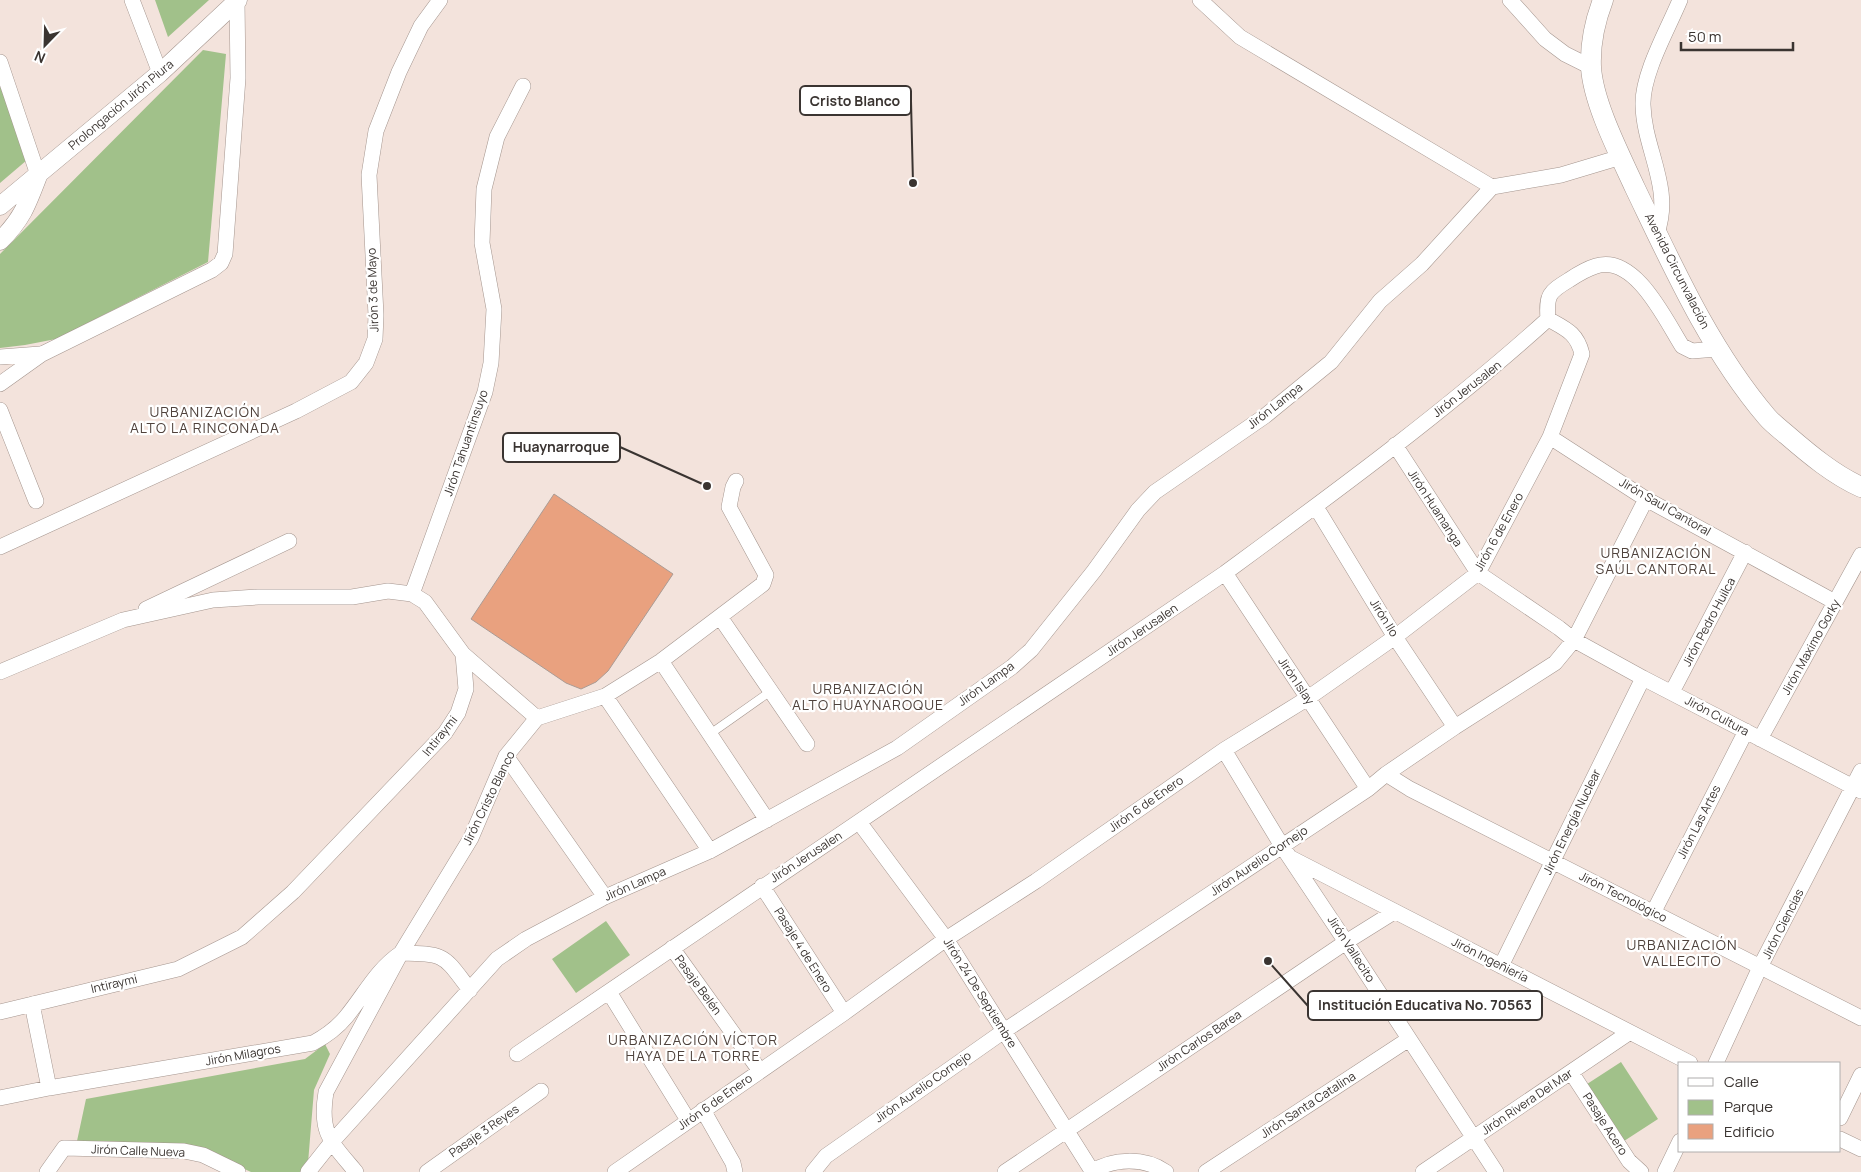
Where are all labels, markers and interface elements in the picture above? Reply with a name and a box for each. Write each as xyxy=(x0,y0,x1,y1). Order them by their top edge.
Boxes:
north arrow xyxy=(20,20,70,70)
scale bar xyxy=(1681,20,1794,52)
text: 50 m xyxy=(1688,26,1722,47)
text: N xyxy=(31,47,48,68)
street label: Prolongación Jirón Piura xyxy=(65,56,177,154)
callout: Cristo Blanco xyxy=(800,86,911,115)
text: Cristo Blanco xyxy=(810,91,901,110)
street label: Avenida Circunvalación xyxy=(1641,210,1714,332)
street label: Jirón 3 de Mayo xyxy=(363,248,382,332)
street label: Jirón Jerusalen xyxy=(1429,356,1505,421)
street label: Jirón Lampa xyxy=(1243,379,1306,433)
street label: Jirón Tahuantinsuyo xyxy=(439,387,492,498)
district label: URBANIZACIÓN ALTO LA RINCONADA xyxy=(130,402,280,437)
callout: Huaynarroque xyxy=(503,433,620,462)
text: Huaynarroque xyxy=(513,437,609,456)
street label: Jirón Huamanga xyxy=(1404,466,1467,550)
street label: Jirón Saul Cantoral xyxy=(1616,473,1714,540)
street label: Jirón 6 de Enero xyxy=(1470,489,1527,574)
district label: URBANIZACIÓN SAÚL CANTORAL xyxy=(1596,543,1716,578)
street label: Jirón Pedro Huilca xyxy=(1678,574,1739,669)
street label: Jirón Ilo xyxy=(1366,595,1403,640)
street label: Jirón Maximo Gorky xyxy=(1777,595,1844,698)
street label: Jirón Jerusalen xyxy=(1103,599,1181,660)
street label: Jirón Islay xyxy=(1274,654,1319,708)
street label: Jirón Lampa xyxy=(954,657,1017,710)
district label: URBANIZACIÓN ALTO HUAYNAROQUE xyxy=(792,679,944,714)
street label: Jirón Cultura xyxy=(1682,692,1752,740)
street label: Intiraymi xyxy=(418,712,461,759)
street label: Jirón Cristo Blanco xyxy=(458,748,519,848)
street label: Jirón Energía Nuclear xyxy=(1539,765,1605,878)
street label: Jirón 6 de Enero xyxy=(1105,771,1187,836)
street label: Jirón Las Artes xyxy=(1673,782,1724,861)
street label: Jirón Aurelio Cornejo xyxy=(1207,822,1311,900)
street label: Jirón Jerusalen xyxy=(766,827,845,886)
street label: Jirón Lampa xyxy=(601,862,668,905)
street label: Jirón Tecnológico xyxy=(1576,867,1670,926)
street label: Jirón Ciencias xyxy=(1758,886,1808,962)
street label: Pasaje 4 de Enero xyxy=(770,904,836,995)
street label: Jirón Vallecito xyxy=(1324,912,1379,985)
street label: Jirón Ingeñiería xyxy=(1449,933,1532,986)
street label: Jirón 24 De Septiembre xyxy=(940,934,1021,1051)
district label: URBANIZACIÓN VALLECITO xyxy=(1626,935,1738,970)
street label: Pasaje Belén xyxy=(671,951,726,1018)
street label: Intiraymi xyxy=(89,970,139,997)
callout: Institución Educativa No. 70563 xyxy=(1308,991,1542,1020)
text: Institución Educativa No. 70563 xyxy=(1318,995,1532,1014)
street label: Jirón Carlos Barea xyxy=(1153,1006,1245,1075)
district label: URBANIZACIÓN VÍCTOR HAYA DE LA TORRE xyxy=(608,1030,778,1065)
street label: Jirón Milagros xyxy=(204,1040,282,1069)
street label: Jirón Aurelio Cornejo xyxy=(871,1047,974,1126)
legend xyxy=(1678,1062,1841,1152)
street label: Jirón Rivera Del Mar xyxy=(1478,1064,1576,1139)
street label: Jirón Santa Catalina xyxy=(1257,1067,1359,1142)
street label: Jirón 6 de Enero xyxy=(674,1069,756,1134)
text: Calle xyxy=(1724,1071,1759,1092)
street label: Pasaje Acero xyxy=(1579,1089,1632,1158)
text: Parque xyxy=(1724,1096,1773,1117)
street label: Pasaje 3 Reyes xyxy=(445,1100,522,1161)
text: Edificio xyxy=(1724,1121,1775,1142)
street label: Jirón Calle Nueva xyxy=(91,1140,185,1161)

